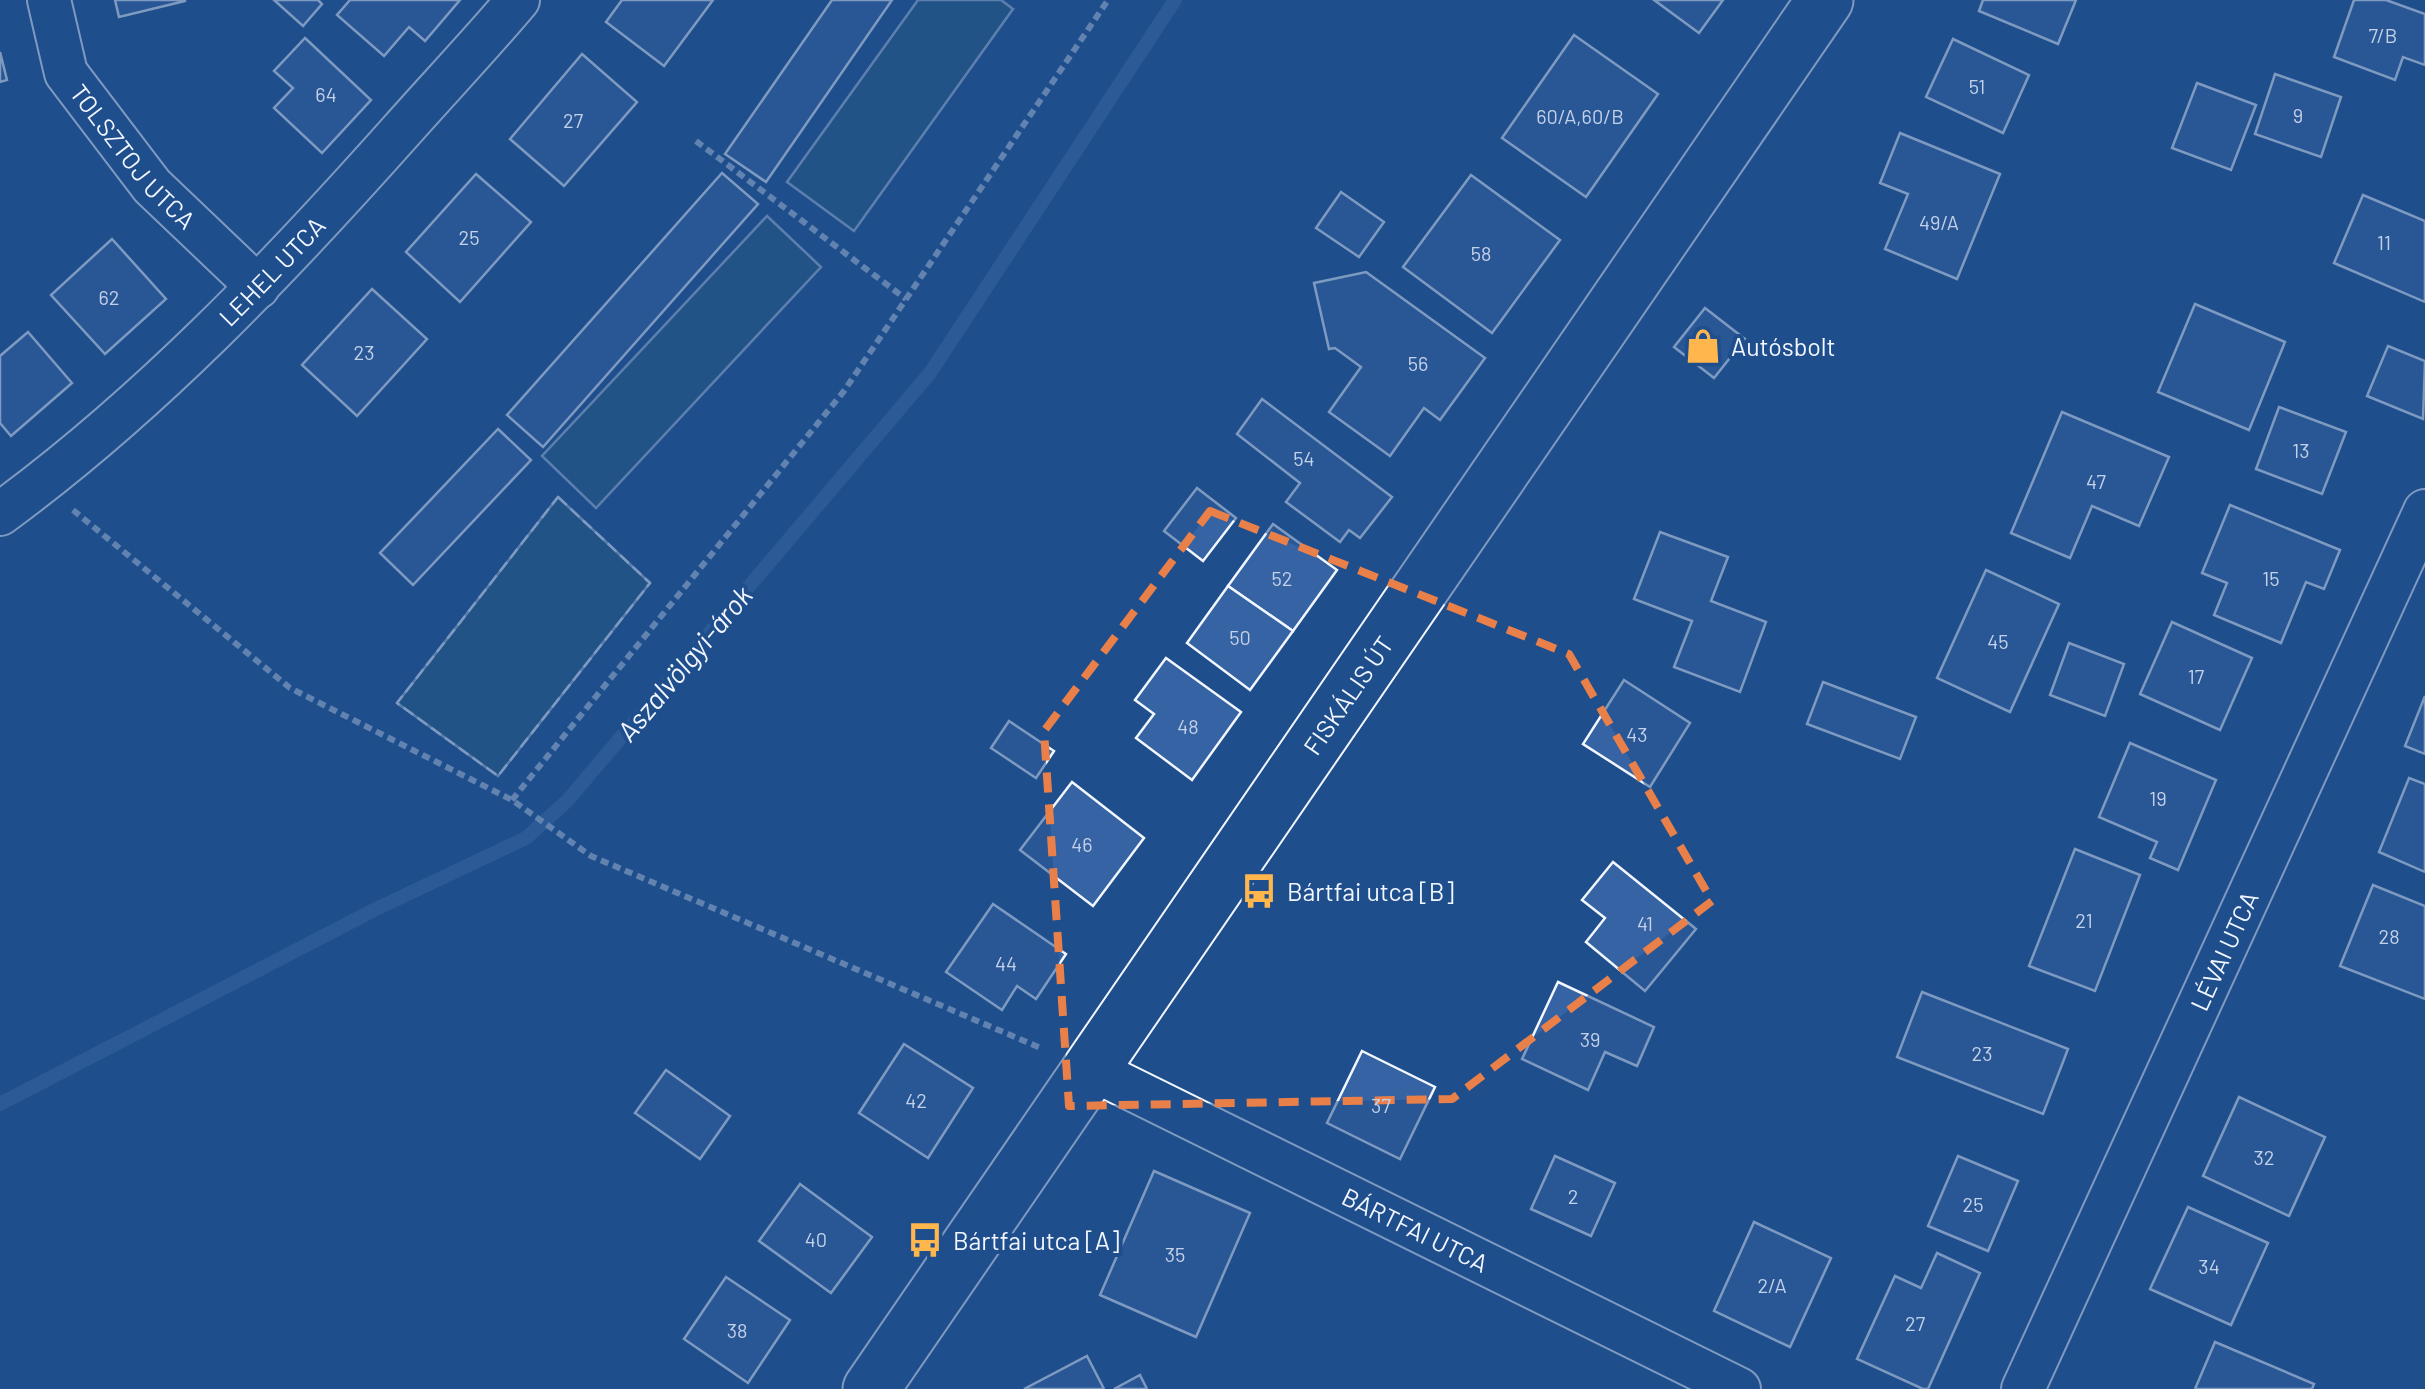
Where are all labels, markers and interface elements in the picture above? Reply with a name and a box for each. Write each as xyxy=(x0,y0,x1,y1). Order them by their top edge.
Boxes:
house number: 7/B xyxy=(2369,23,2397,47)
house number: 51 xyxy=(1969,74,1985,98)
street label: TOLSZTOJ UTCA xyxy=(65,78,202,235)
house number: 64 xyxy=(315,82,337,106)
house number: 9 xyxy=(2293,103,2303,127)
house number: 60/A,60/B xyxy=(1536,104,1624,128)
house number: 27 xyxy=(563,108,584,132)
street label: LEHEL UTCA xyxy=(212,210,331,332)
house number: 49/A xyxy=(1919,210,1959,234)
house number: 25 xyxy=(459,225,480,249)
house number: 11 xyxy=(2377,230,2391,254)
house number: 58 xyxy=(1471,241,1491,265)
house number: 62 xyxy=(98,285,120,309)
shop icon: Autósbolt xyxy=(1684,327,1722,365)
place label: Autósbolt xyxy=(1731,331,1836,361)
house number: 23 xyxy=(354,340,374,364)
house number: 56 xyxy=(1408,351,1428,375)
house number: 13 xyxy=(2292,438,2310,462)
house number: 54 xyxy=(1293,446,1315,470)
house number: 47 xyxy=(2086,469,2106,493)
house number: 52 xyxy=(1272,566,1293,590)
house number: 15 xyxy=(2262,566,2280,590)
water label: Aszalvölgyi-árok xyxy=(609,578,759,748)
house number: 50 xyxy=(1229,625,1251,649)
house number: 45 xyxy=(1987,629,2009,653)
street label: FISKÁLIS ÚT xyxy=(1297,630,1399,760)
house number: 17 xyxy=(2188,664,2205,688)
house number: 48 xyxy=(1177,714,1199,738)
house number: 43 xyxy=(1626,722,1648,746)
house number: 19 xyxy=(2149,786,2167,810)
house number: 46 xyxy=(1071,832,1093,856)
bus stop icon: Bártfai utca [B] xyxy=(1240,872,1278,910)
place label: Bártfai utca [B] xyxy=(1287,876,1454,906)
street label: LÉVAI UTCA xyxy=(2183,886,2264,1015)
house number: 21 xyxy=(2075,908,2093,932)
house number: 41 xyxy=(1637,911,1653,935)
house number: 28 xyxy=(2378,924,2400,948)
house number: 44 xyxy=(995,951,1017,975)
house number: 39 xyxy=(1580,1027,1600,1051)
house number: 23 xyxy=(1972,1041,1992,1065)
house number: 42 xyxy=(905,1088,927,1112)
house number: 37 xyxy=(1371,1093,1391,1117)
house number: 32 xyxy=(2253,1145,2275,1169)
street label: BÁRTFAI UTCA xyxy=(1338,1181,1494,1278)
house number: 2 xyxy=(1568,1184,1578,1208)
house number: 25 xyxy=(1963,1192,1984,1216)
bus stop icon: Bártfai utca [A] xyxy=(906,1221,944,1259)
place label: Bártfai utca [A] xyxy=(953,1225,1120,1255)
house number: 40 xyxy=(805,1227,827,1251)
house number: 35 xyxy=(1165,1242,1185,1266)
house number: 34 xyxy=(2198,1254,2220,1278)
house number: 2/A xyxy=(1757,1273,1787,1297)
house number: 27 xyxy=(1905,1311,1926,1335)
house number: 38 xyxy=(727,1318,747,1342)

